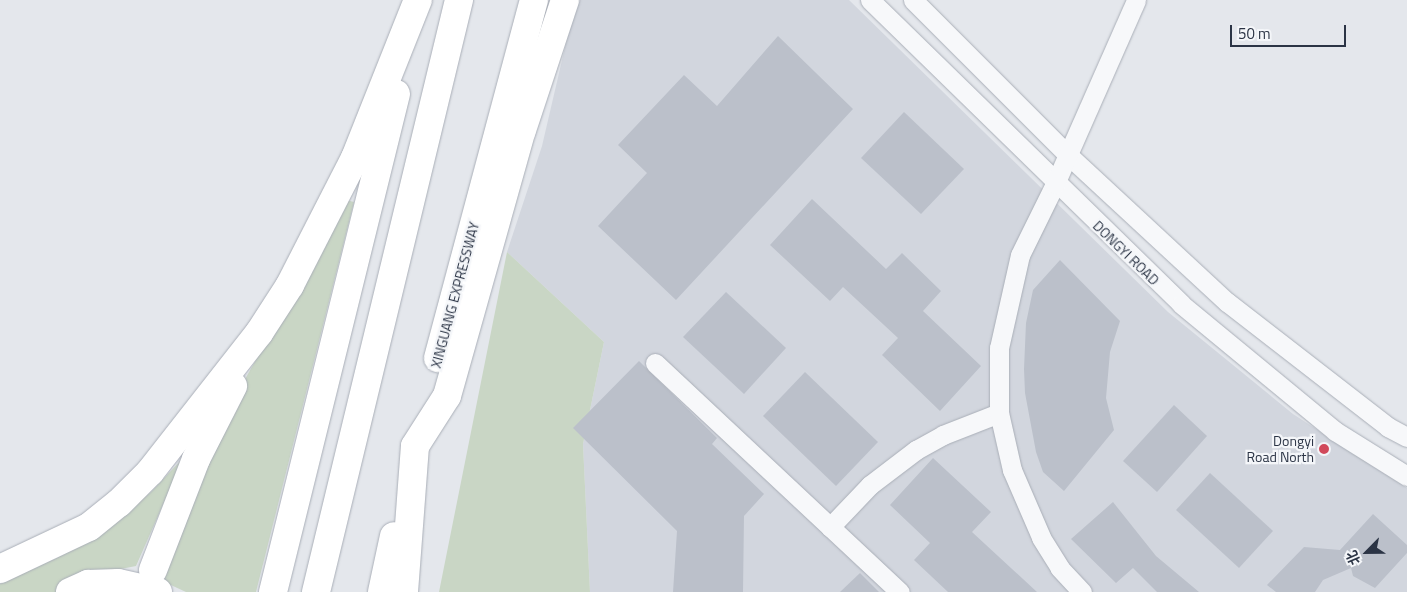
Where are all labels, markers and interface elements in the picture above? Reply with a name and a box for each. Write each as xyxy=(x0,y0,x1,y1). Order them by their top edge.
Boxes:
scale bar xyxy=(1232,15,1348,47)
text: 50 m xyxy=(1238,22,1271,45)
street label: DONGYI ROAD xyxy=(1090,217,1162,289)
street label: XINGUANG EXPRESSWAY xyxy=(427,220,483,370)
place label: Dongyi Road North xyxy=(1247,433,1314,466)
marker: Dongyi Road North xyxy=(1318,443,1330,455)
north arrow xyxy=(1342,527,1392,577)
text: 北 xyxy=(1340,548,1365,569)

